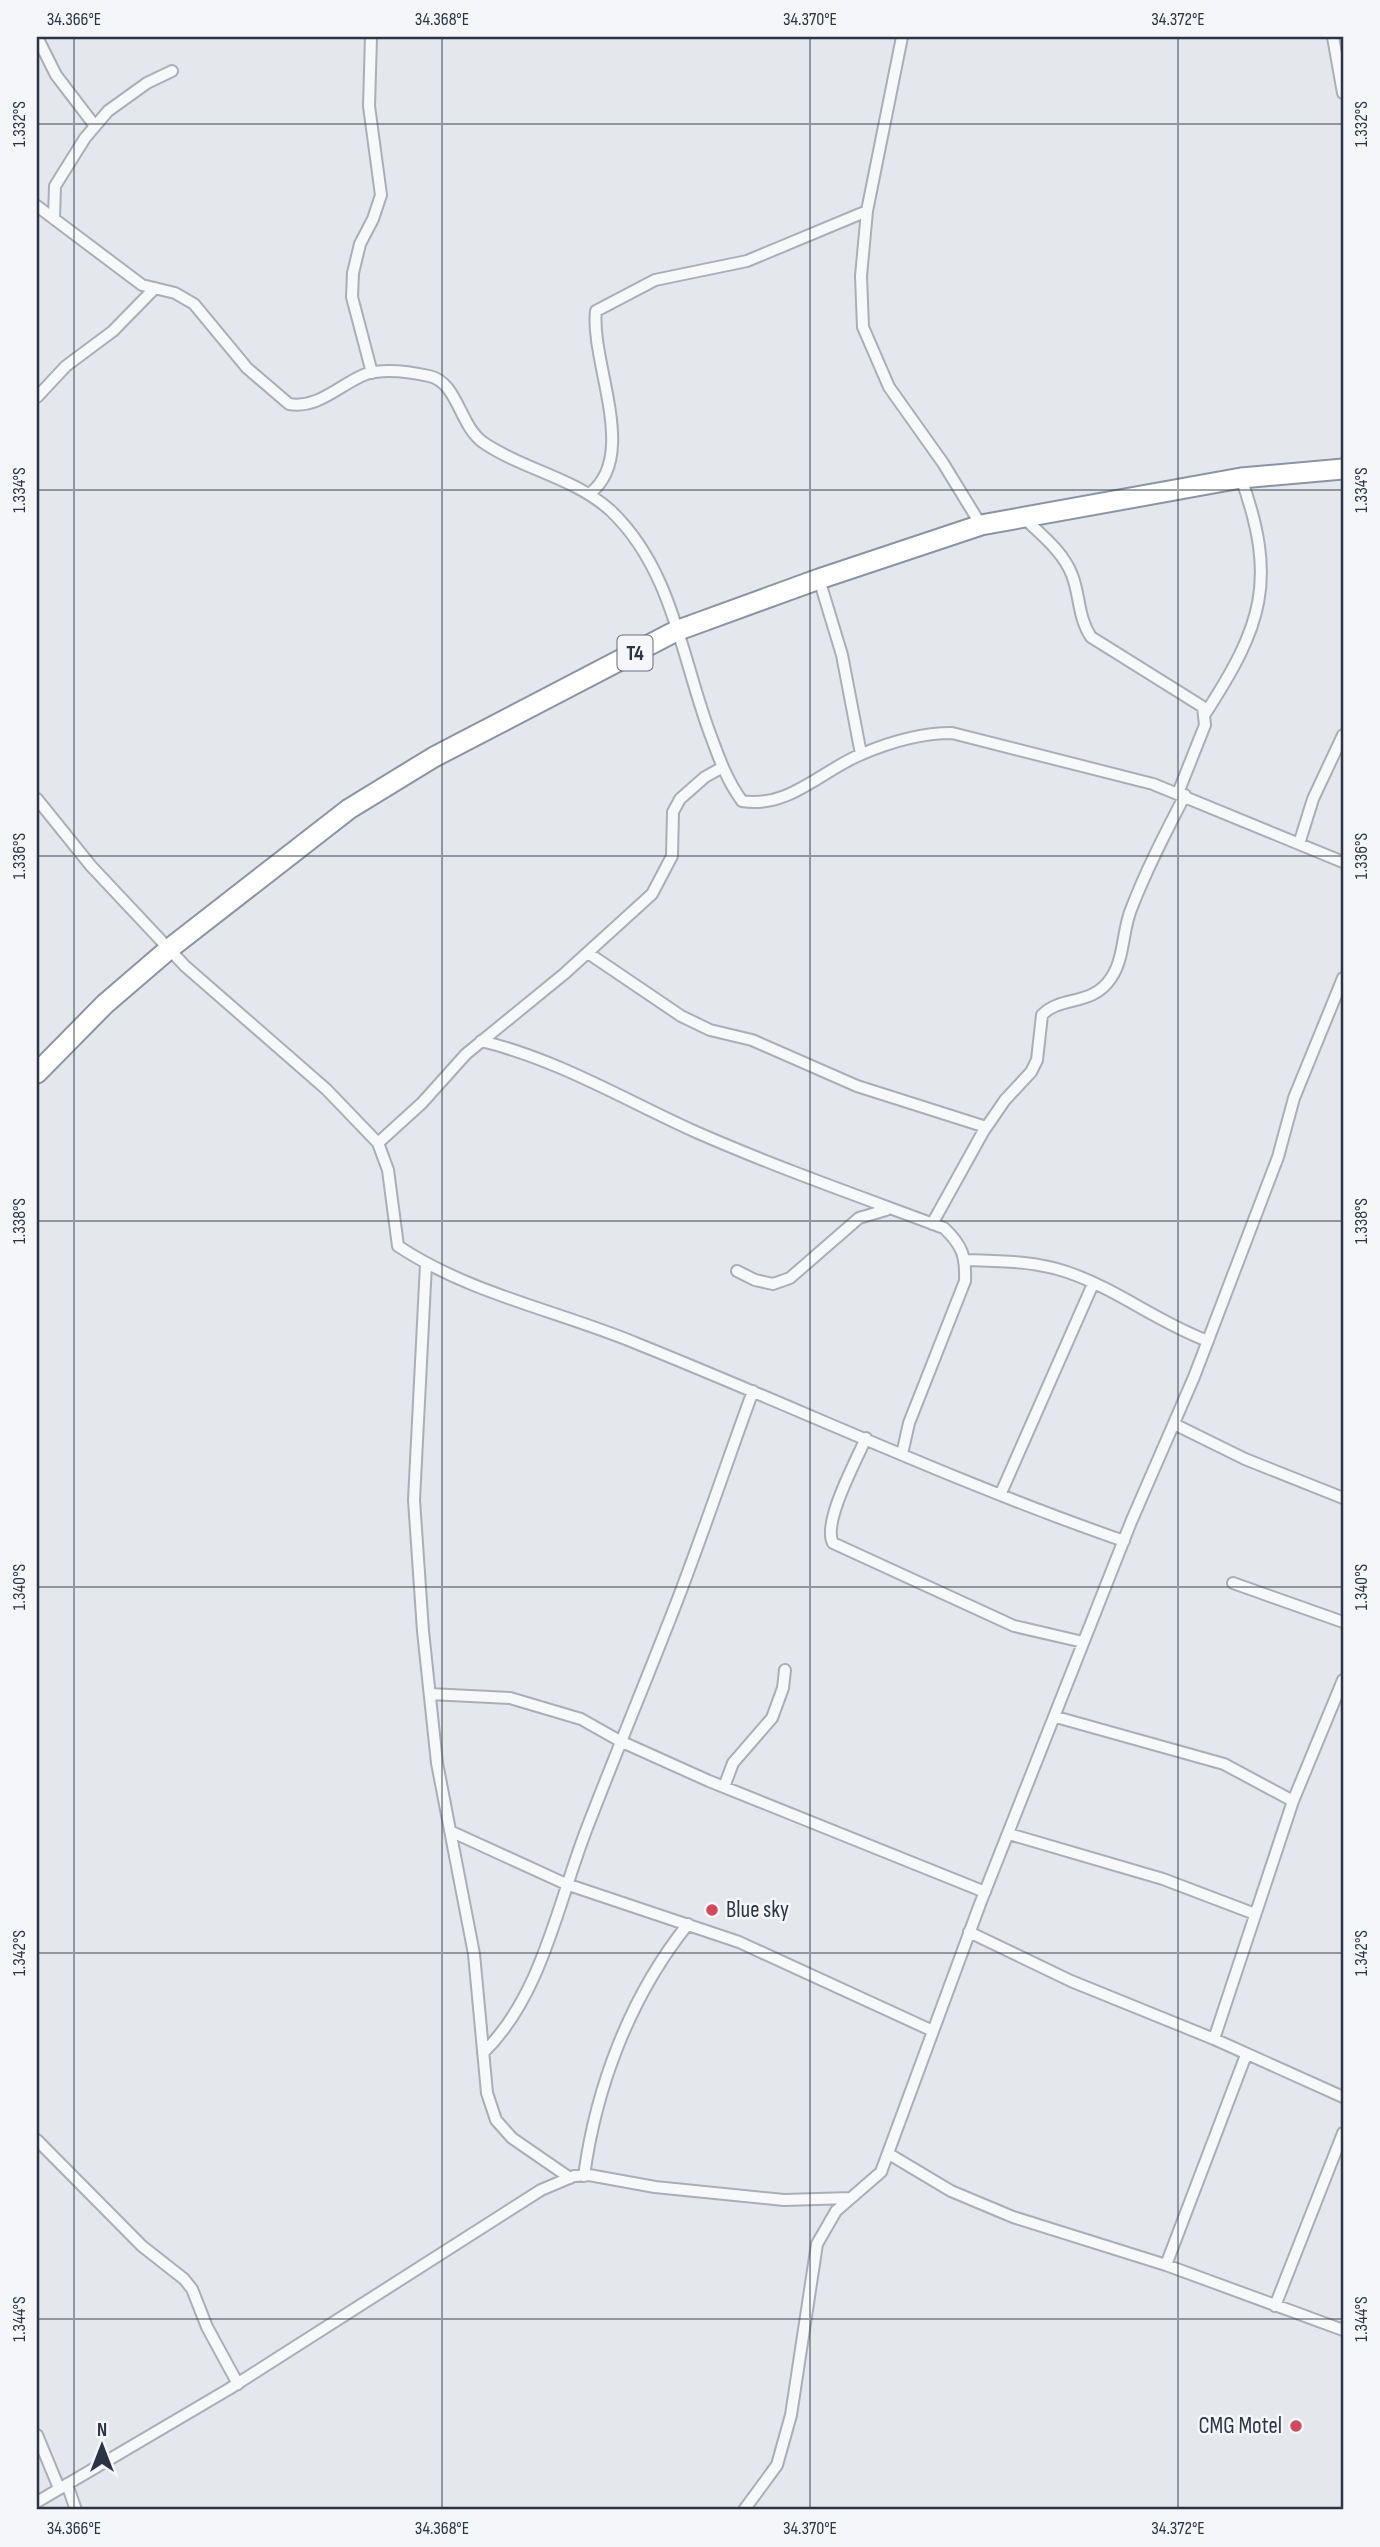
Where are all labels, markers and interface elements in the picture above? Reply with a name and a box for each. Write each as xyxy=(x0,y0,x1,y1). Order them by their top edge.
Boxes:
text: 34.366°E xyxy=(47,9,101,30)
text: 34.368°E xyxy=(415,9,469,30)
text: 34.370°E xyxy=(783,9,837,30)
text: 34.372°E xyxy=(1151,9,1205,30)
text: 1.332°S xyxy=(9,101,30,147)
text: 1.332°S xyxy=(1351,101,1372,147)
text: 1.334°S xyxy=(9,467,30,513)
text: 1.334°S xyxy=(1351,467,1372,513)
road number: T4 xyxy=(618,636,652,670)
text: 1.336°S xyxy=(9,833,30,879)
text: 1.336°S xyxy=(1351,833,1372,879)
text: 1.338°S xyxy=(9,1198,30,1244)
text: 1.338°S xyxy=(1351,1198,1372,1244)
text: 1.340°S xyxy=(9,1564,30,1610)
text: 1.340°S xyxy=(1351,1564,1372,1610)
place label: Blue sky xyxy=(726,1896,789,1924)
marker: Blue sky xyxy=(704,1902,720,1918)
text: 1.342°S xyxy=(9,1930,30,1976)
text: 1.342°S xyxy=(1351,1930,1372,1976)
text: 1.344°S xyxy=(9,2296,30,2342)
text: 1.344°S xyxy=(1351,2296,1372,2342)
north arrow xyxy=(66,2410,136,2480)
place label: CMG Motel xyxy=(1198,2412,1282,2440)
marker: CMG Motel xyxy=(1288,2418,1304,2434)
text: N xyxy=(97,2419,107,2442)
text: 34.366°E xyxy=(47,2518,101,2539)
text: 34.368°E xyxy=(415,2518,469,2539)
text: 34.370°E xyxy=(783,2518,837,2539)
text: 34.372°E xyxy=(1151,2518,1205,2539)

